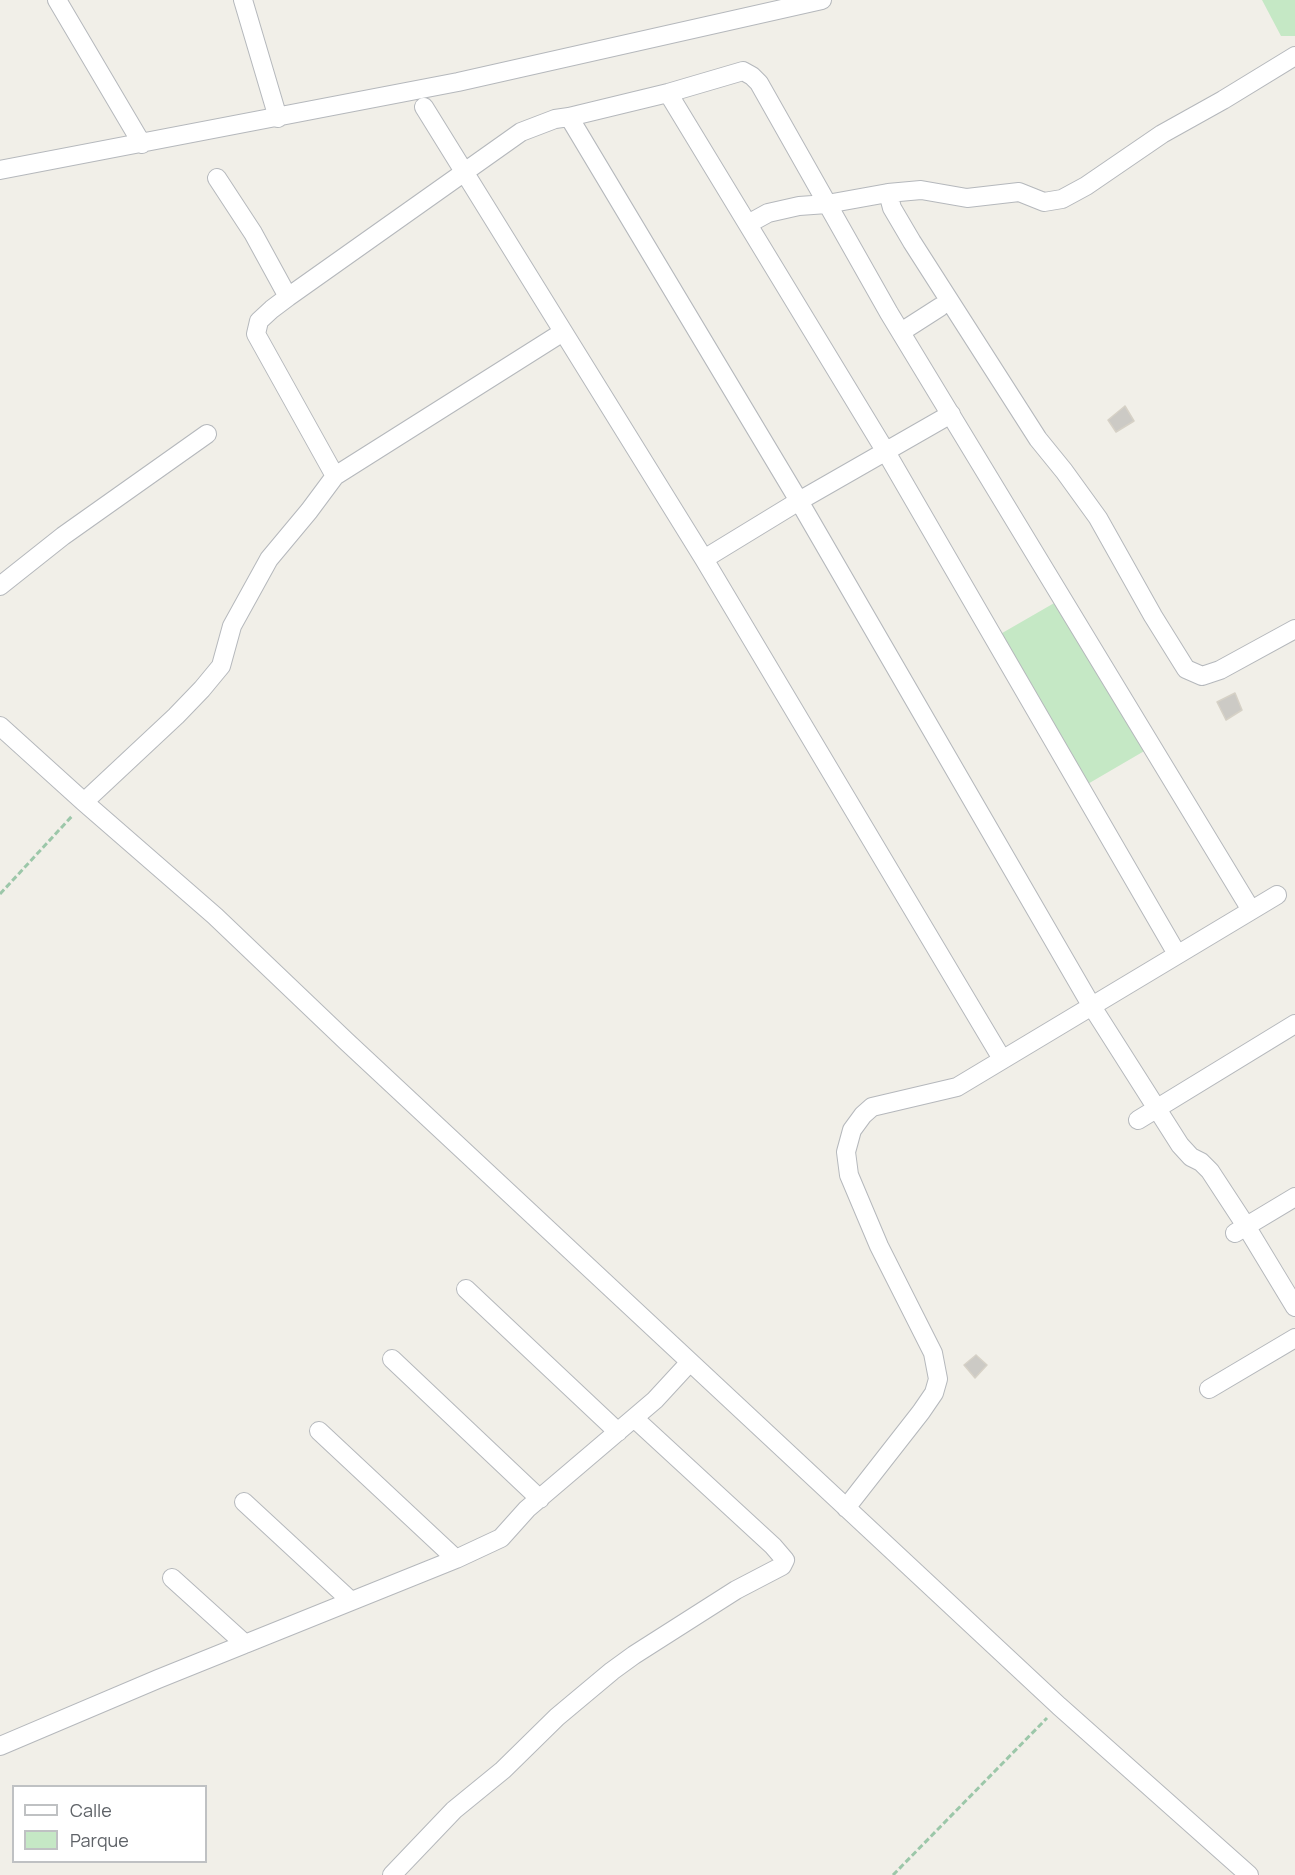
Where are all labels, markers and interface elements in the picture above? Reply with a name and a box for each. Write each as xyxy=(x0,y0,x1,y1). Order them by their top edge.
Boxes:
legend xyxy=(12,1785,207,1863)
text: Calle xyxy=(70,1798,112,1822)
text: Parque xyxy=(70,1828,129,1852)

